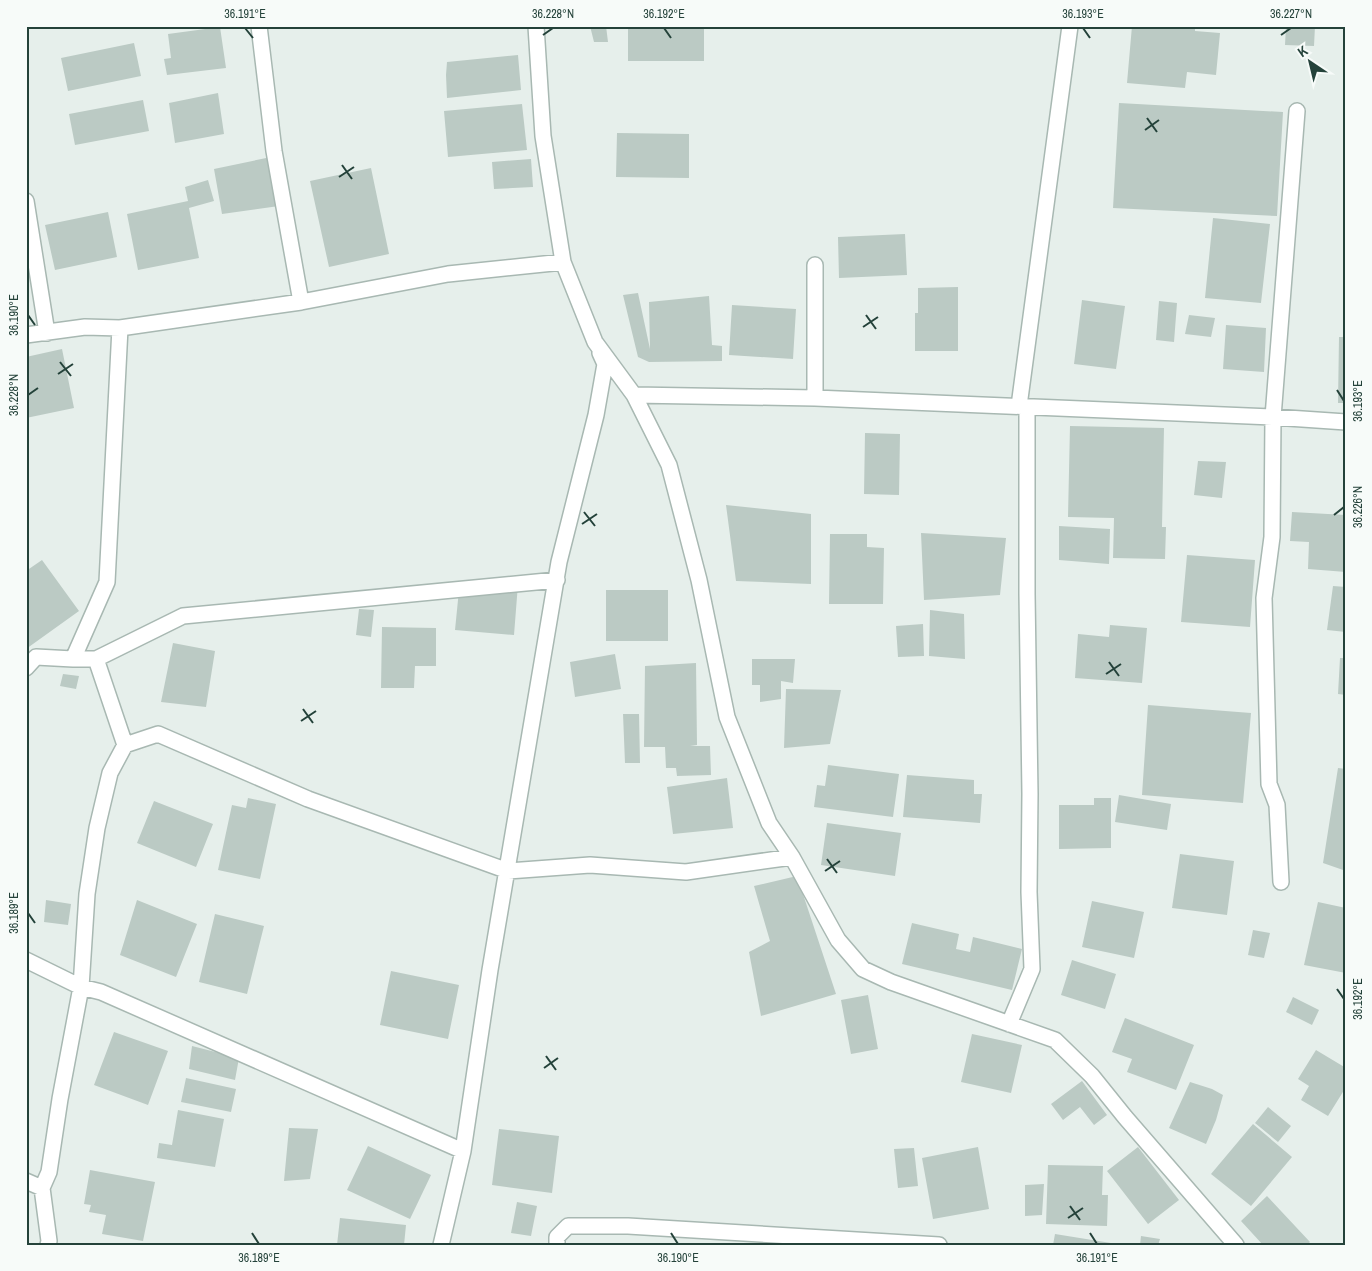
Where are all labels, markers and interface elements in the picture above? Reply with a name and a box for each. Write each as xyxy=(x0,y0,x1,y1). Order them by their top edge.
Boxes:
text: 36.191°E xyxy=(224,6,266,22)
text: 36.228°N xyxy=(532,6,574,22)
text: 36.192°E xyxy=(643,6,685,22)
text: 36.193°E xyxy=(1062,6,1104,22)
text: 36.227°N xyxy=(1270,6,1312,22)
north arrow xyxy=(1284,38,1334,88)
text: K xyxy=(1294,41,1312,61)
text: 36.190°E xyxy=(6,294,22,336)
text: 36.228°N xyxy=(6,374,22,416)
text: 36.193°E xyxy=(1350,380,1366,422)
text: 36.226°N xyxy=(1350,486,1366,528)
text: 36.189°E xyxy=(6,892,22,934)
text: 36.192°E xyxy=(1350,978,1366,1020)
text: 36.189°E xyxy=(238,1250,280,1266)
text: 36.190°E xyxy=(657,1250,699,1266)
text: 36.191°E xyxy=(1076,1250,1118,1266)

